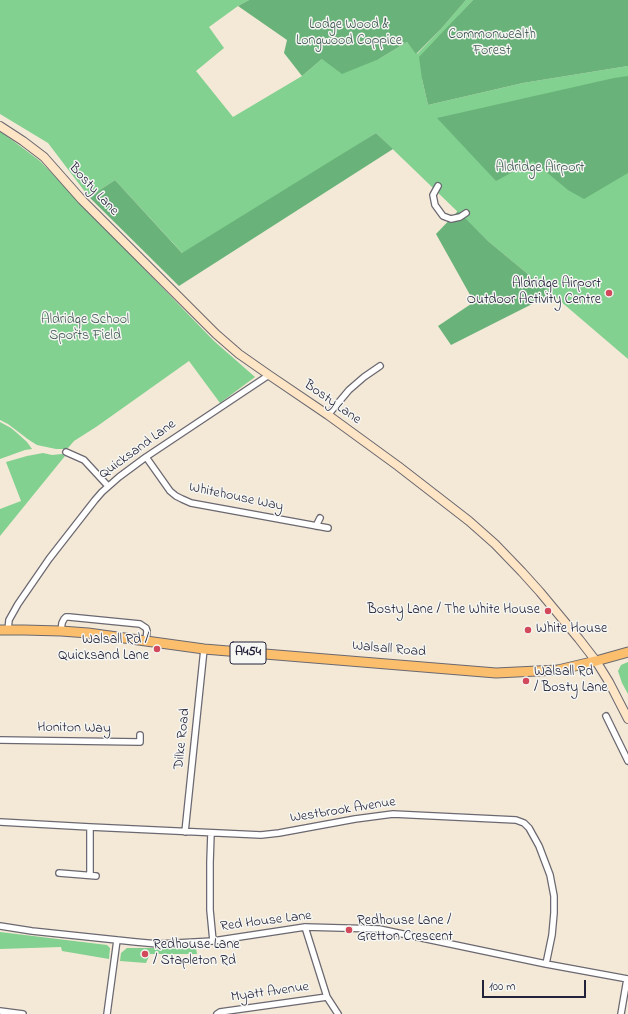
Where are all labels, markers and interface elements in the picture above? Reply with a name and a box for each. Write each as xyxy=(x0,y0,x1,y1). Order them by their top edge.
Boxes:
park label: Lodge Wood & Longwood Coppice xyxy=(296,18,402,50)
park label: Commonwealth Forest xyxy=(448,28,536,60)
street label: Bosty Lane xyxy=(64,160,122,220)
park label: Aldridge Airport xyxy=(495,161,585,177)
place label: Aldridge Airport Outdoor Activity Centre xyxy=(467,277,601,310)
marker: Aldridge Airport Outdoor Activity Centre xyxy=(604,288,614,298)
park label: Aldridge School Sports Field xyxy=(41,313,129,346)
street label: Bosty Lane xyxy=(300,377,364,429)
street label: Quicksand Lane xyxy=(96,417,180,483)
street label: Whitehouse Way xyxy=(187,480,285,516)
place label: Bosty Lane / The White House xyxy=(367,603,540,619)
marker: Bosty Lane / The White House xyxy=(543,606,553,616)
place label: White House xyxy=(536,622,607,638)
marker: White House xyxy=(523,625,533,635)
place label: Walsall Rd / Quicksand Lane xyxy=(58,633,149,666)
street label: Walsall Road xyxy=(351,638,427,662)
road number: A454 xyxy=(230,642,266,664)
marker: Walsall Rd / Quicksand Lane xyxy=(152,644,162,654)
place label: Walsall Rd / Bosty Lane xyxy=(534,665,608,698)
marker: Walsall Rd / Bosty Lane xyxy=(521,676,531,686)
street label: Dilke Road xyxy=(171,708,195,770)
street label: Honiton Way xyxy=(37,720,111,738)
street label: Westbrook Avenue xyxy=(289,794,397,828)
street label: Red House Lane xyxy=(220,908,312,936)
place label: Redhouse Lane / Gretton Crescent xyxy=(357,914,453,946)
marker: Redhouse Lane / Gretton Crescent xyxy=(344,925,354,935)
place label: Redhouse Lane / Stapleton Rd xyxy=(153,938,240,970)
marker: Redhouse Lane / Stapleton Rd xyxy=(140,949,150,959)
scale bar xyxy=(484,972,588,998)
text: 100 m xyxy=(489,978,516,996)
street label: Myatt Avenue xyxy=(230,979,310,1007)

